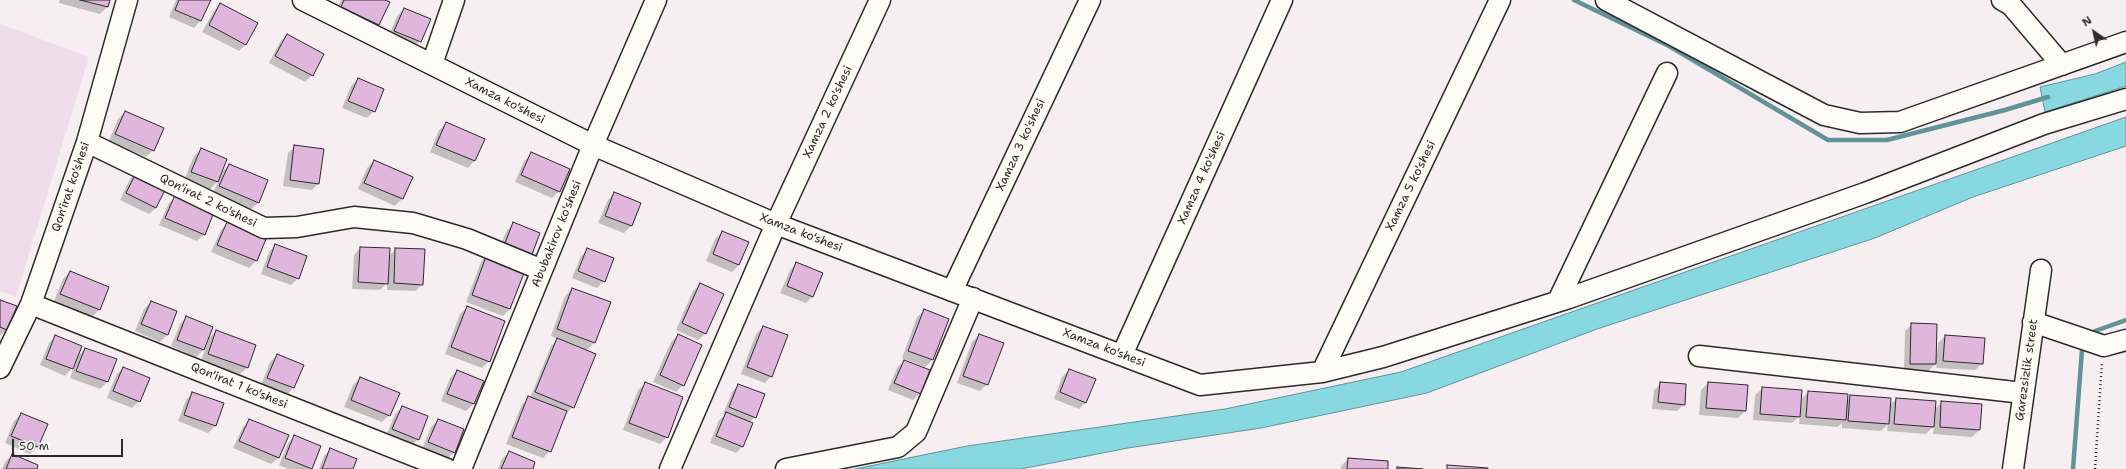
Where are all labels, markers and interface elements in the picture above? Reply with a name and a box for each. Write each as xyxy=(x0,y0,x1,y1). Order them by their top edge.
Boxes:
north arrow xyxy=(2074,12,2114,52)
text: N xyxy=(2079,13,2095,30)
street label: Xamza 2 ko'shesi xyxy=(800,64,856,160)
street label: Xamza ko'shesi xyxy=(463,75,547,127)
street label: Xamza 3 ko'shesi xyxy=(993,97,1049,193)
street label: Xamza 4 ko'shesi xyxy=(1175,129,1229,227)
street label: Xamza 5 ko'shesi xyxy=(1383,138,1439,234)
street label: Qon'irat ko'shesi xyxy=(49,140,93,234)
street label: Qon'irat 2 ko'shesi xyxy=(157,171,259,231)
street label: Abubakirov ko'shesi xyxy=(529,179,585,289)
street label: Xamza ko'shesi xyxy=(758,211,844,255)
street label: Garezsizlik street xyxy=(2013,318,2041,422)
street label: Xamza ko'shesi xyxy=(1061,326,1147,370)
street label: Qon'irat 1 ko'shesi xyxy=(188,360,290,412)
scale bar xyxy=(14,431,125,457)
text: 50 m xyxy=(19,438,49,454)

